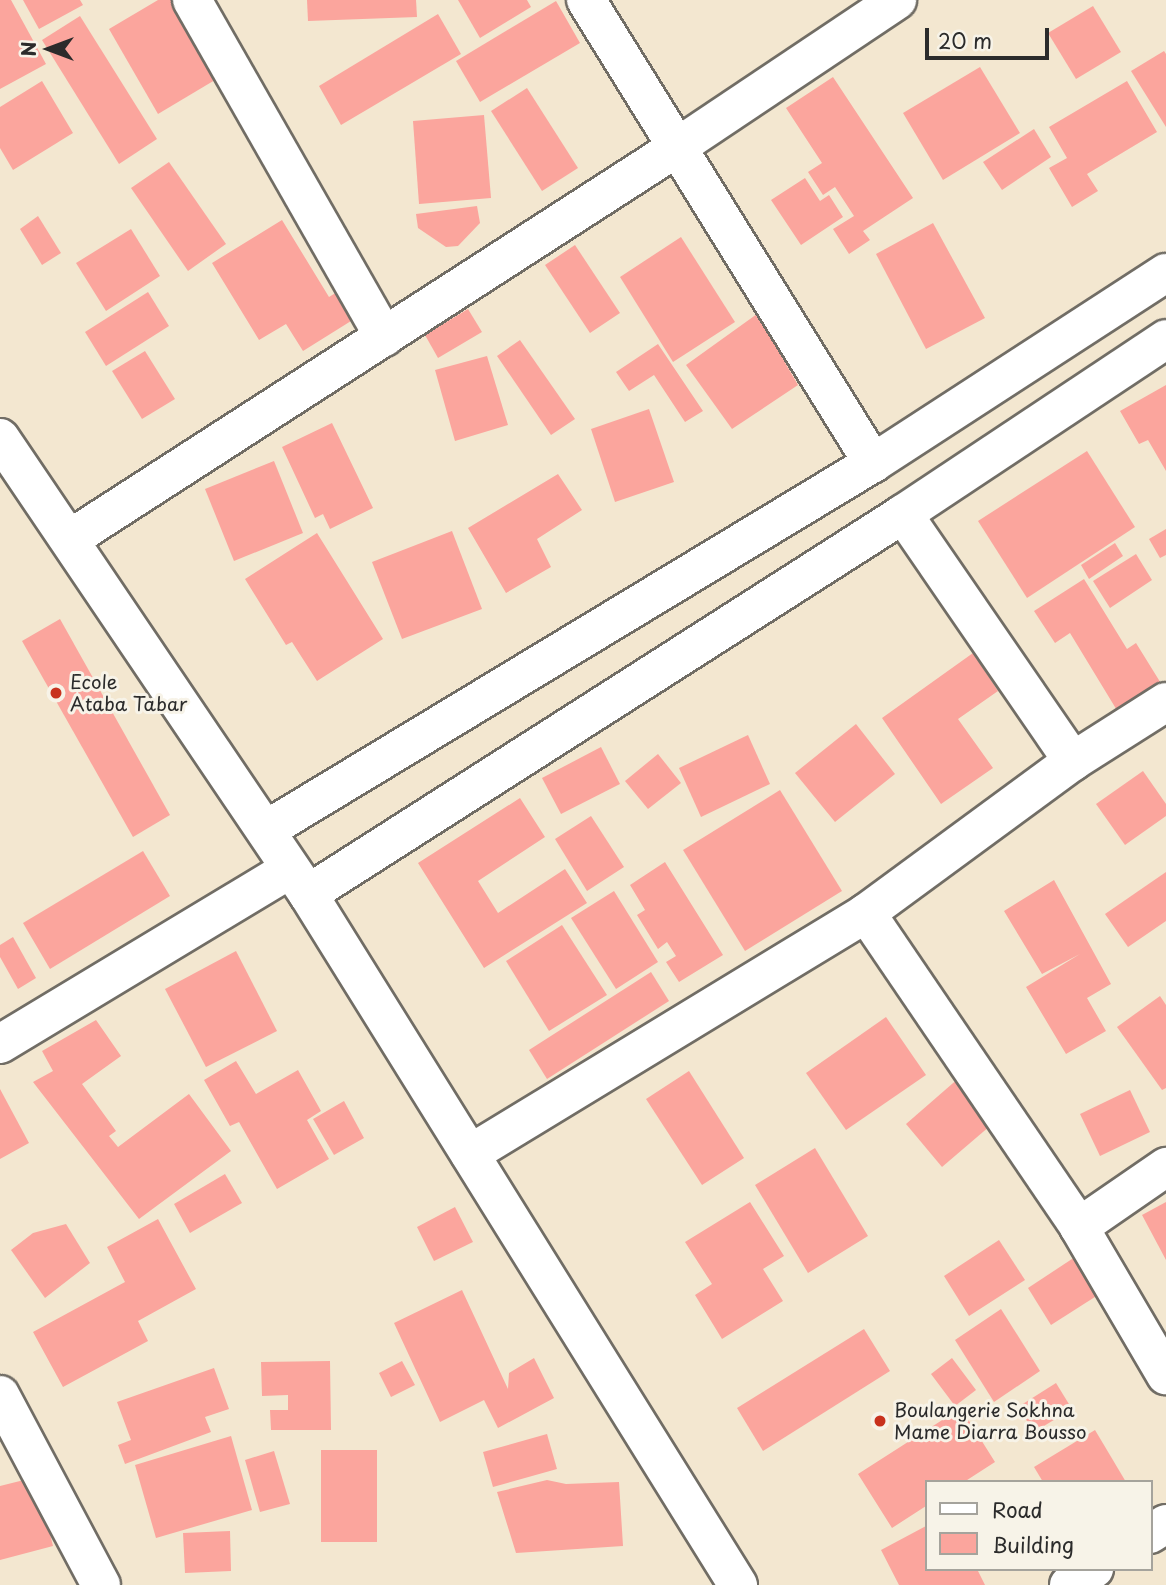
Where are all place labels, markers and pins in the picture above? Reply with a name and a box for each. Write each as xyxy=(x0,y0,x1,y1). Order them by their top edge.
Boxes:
place label: Ecole Ataba Tabar xyxy=(70,671,186,715)
marker: Ecole Ataba Tabar xyxy=(48,685,64,701)
place label: Boulangerie Sokhna Mame Diarra Bousso xyxy=(894,1399,1087,1443)
marker: Boulangerie Sokhna Mame Diarra Bousso xyxy=(872,1413,888,1429)

